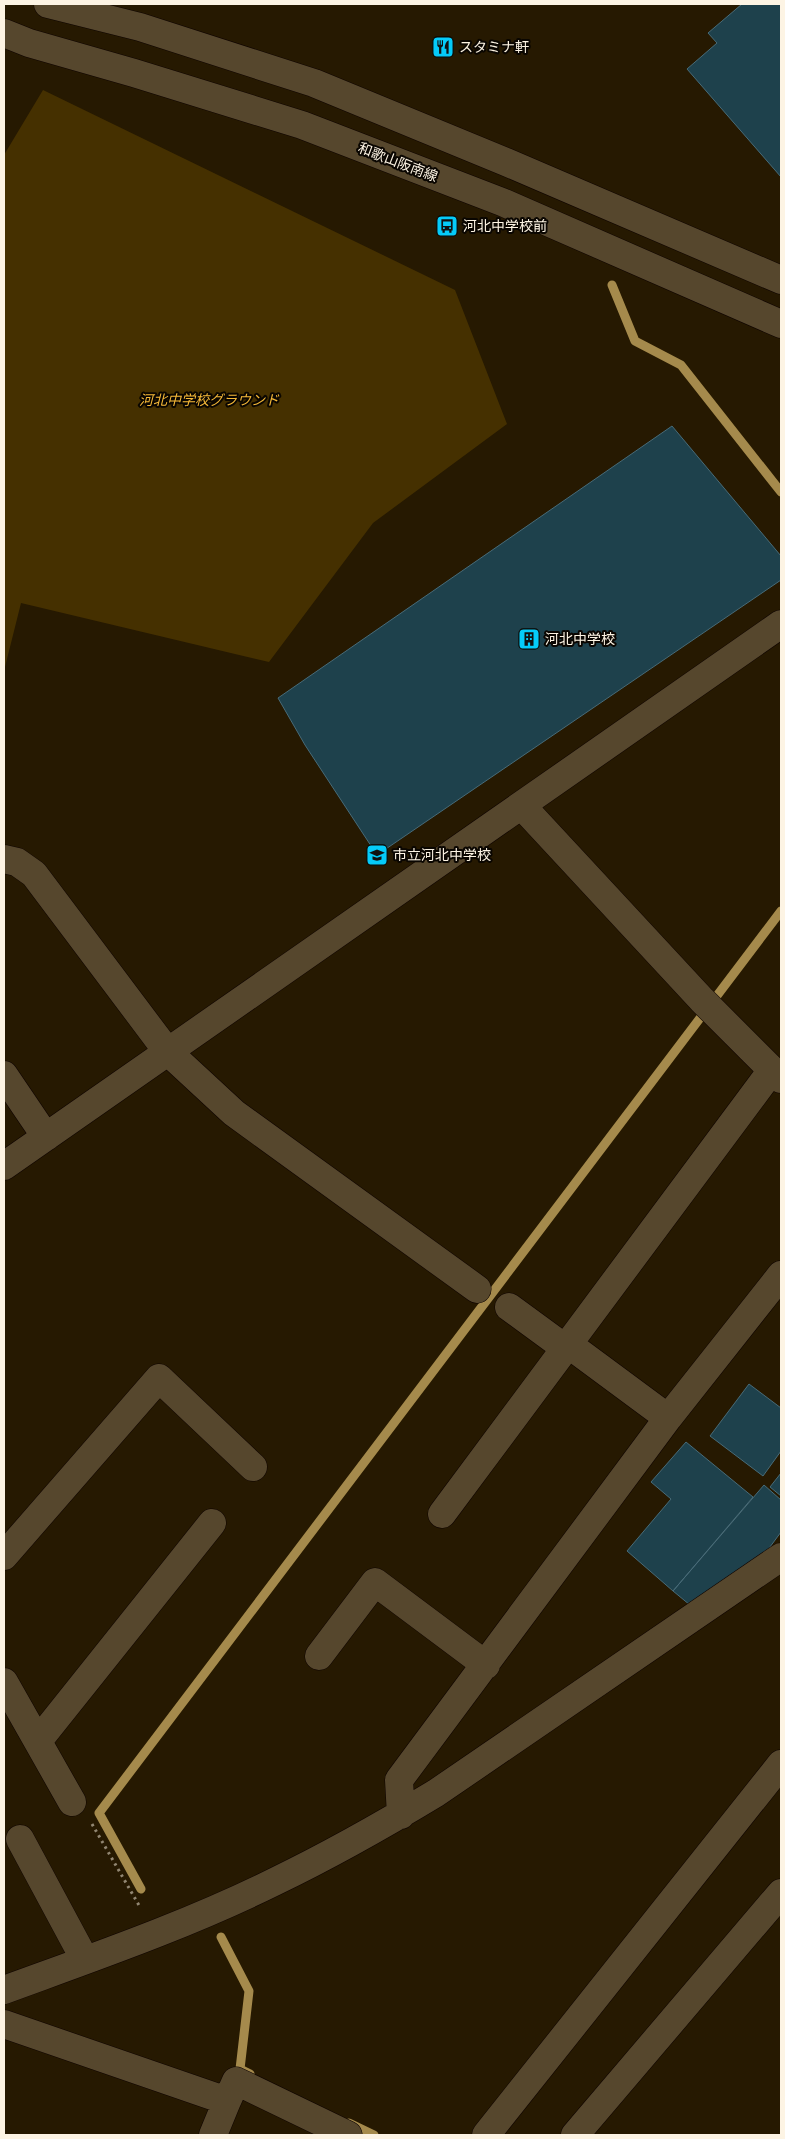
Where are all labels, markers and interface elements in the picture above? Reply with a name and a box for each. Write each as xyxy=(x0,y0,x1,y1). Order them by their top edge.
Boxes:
restaurant icon: スタミナ軒 xyxy=(431,35,455,59)
place label: スタミナ軒 xyxy=(459,38,529,56)
street label: 和歌山阪南線 xyxy=(356,139,440,185)
bus stop icon: 河北中学校前 xyxy=(435,214,459,238)
place label: 河北中学校前 xyxy=(463,217,547,235)
park label: 河北中学校グラウンド xyxy=(139,391,280,409)
building icon: 河北中学校 xyxy=(517,627,541,651)
place label: 河北中学校 xyxy=(545,630,615,648)
school or university icon: 市立河北中学校 xyxy=(365,843,389,867)
place label: 市立河北中学校 xyxy=(393,846,491,864)

